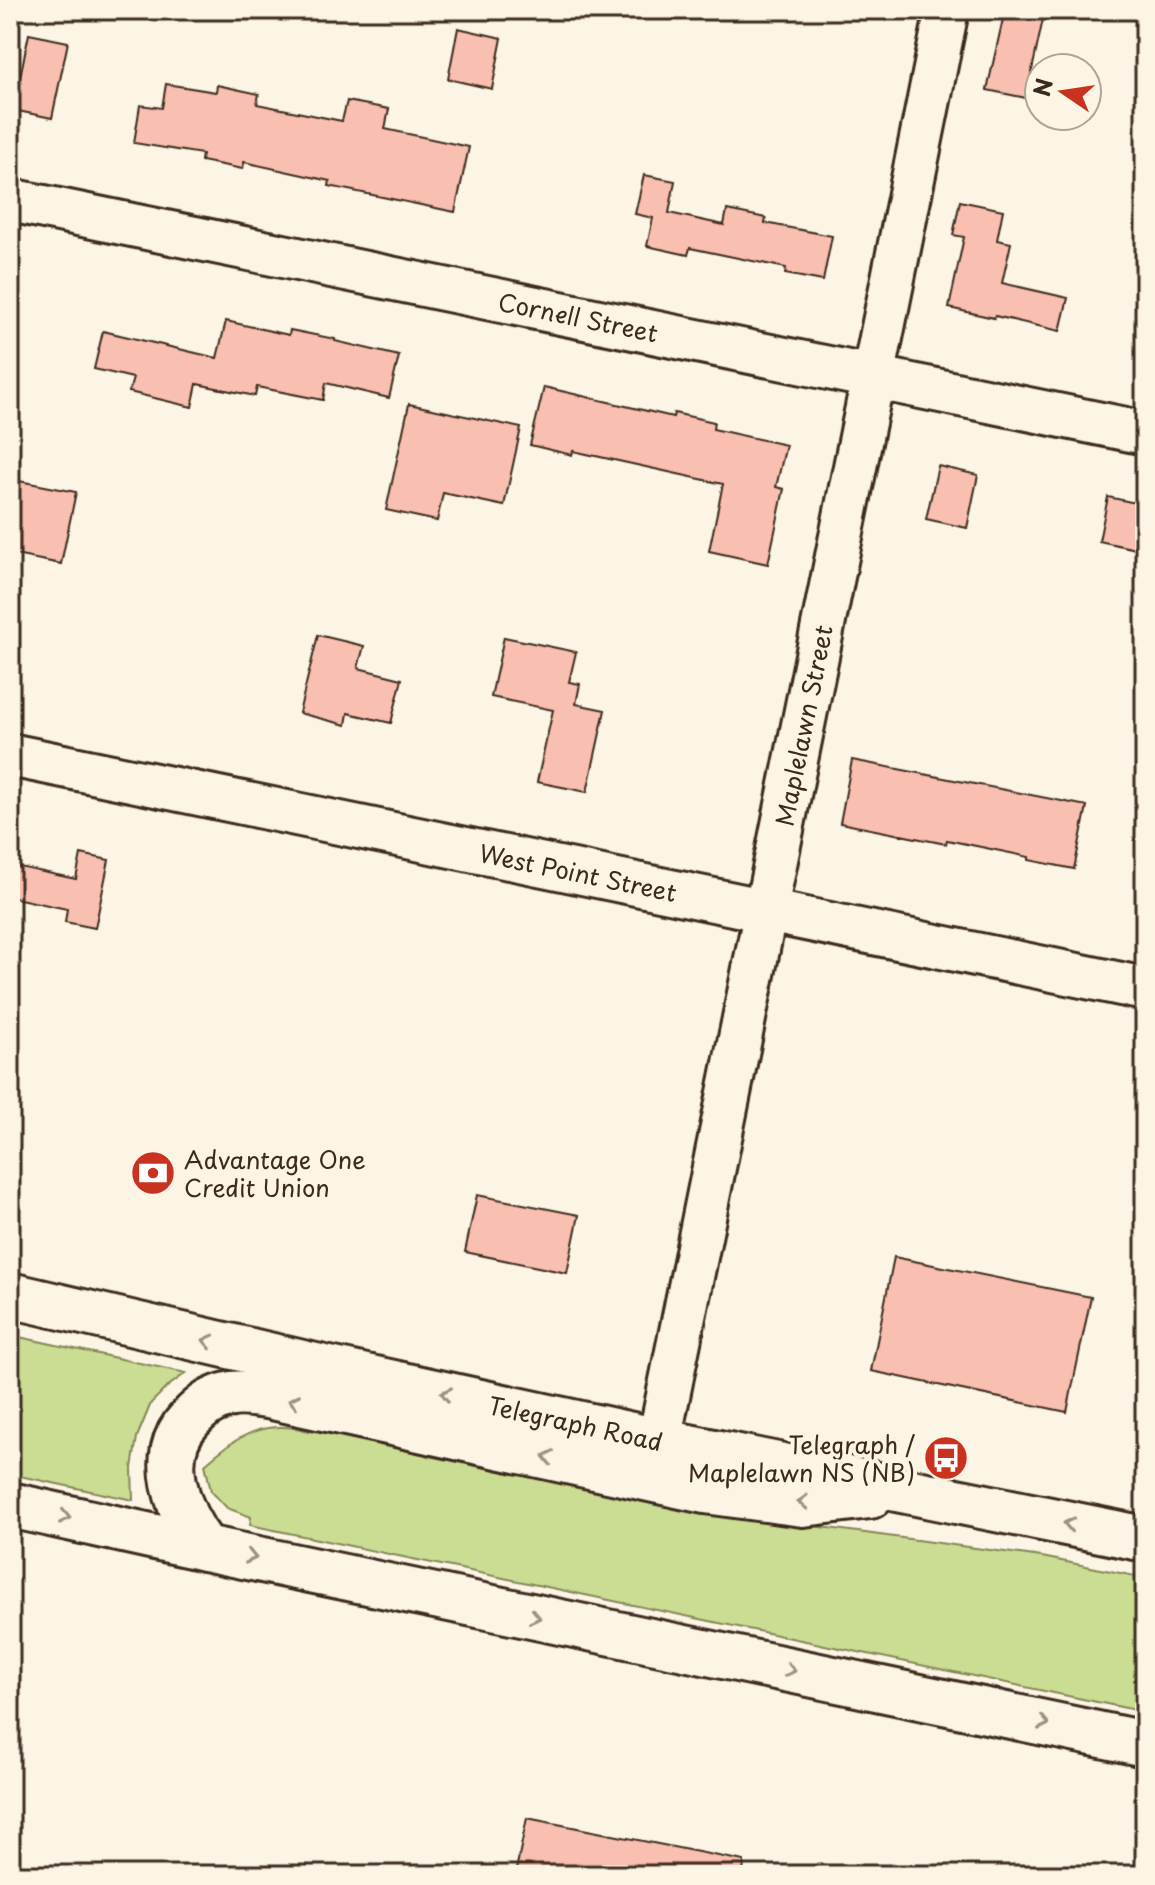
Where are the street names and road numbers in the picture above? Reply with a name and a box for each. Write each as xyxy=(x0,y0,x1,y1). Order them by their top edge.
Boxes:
street label: Cornell Street xyxy=(495,283,661,351)
street label: Maplelawn Street xyxy=(765,621,841,829)
street label: West Point Street xyxy=(476,834,680,910)
street label: Telegraph Road xyxy=(485,1386,666,1459)

